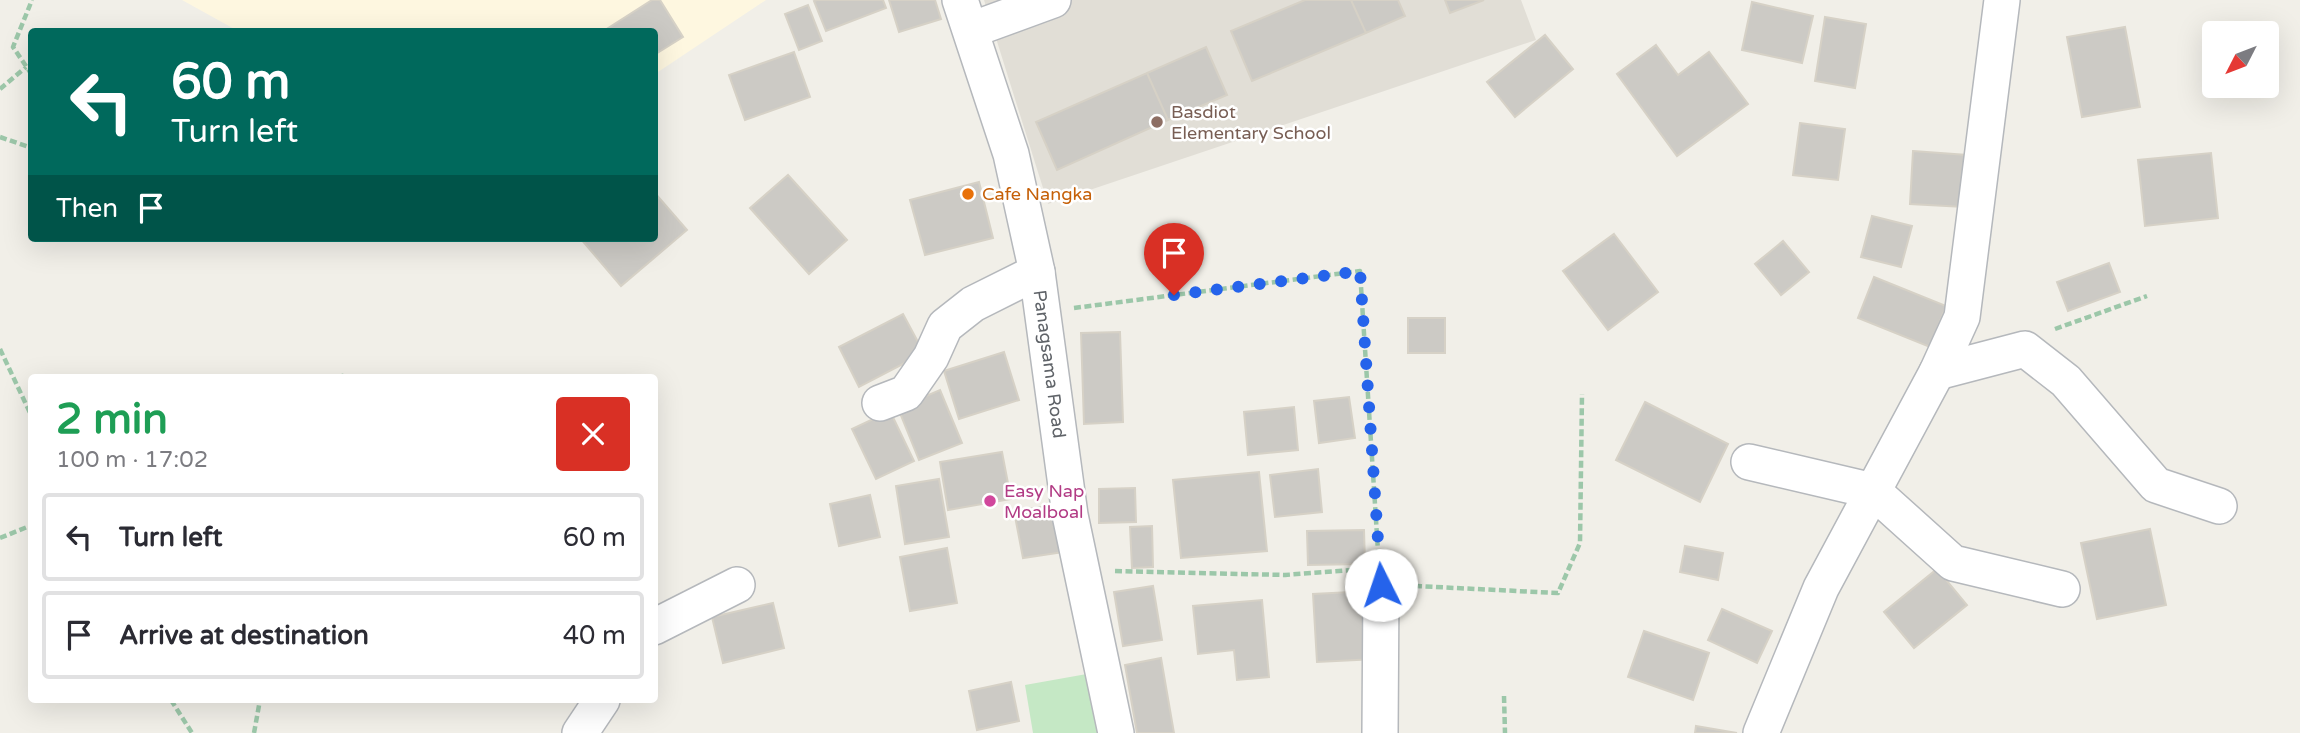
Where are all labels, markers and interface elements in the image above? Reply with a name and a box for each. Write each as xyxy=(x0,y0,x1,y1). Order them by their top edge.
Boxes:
north arrow xyxy=(2202,21,2278,98)
map controls xyxy=(2202,21,2279,98)
text: 60 m xyxy=(171,53,290,112)
icon: left xyxy=(56,56,147,147)
place label: Basdiot Elementary School xyxy=(1171,101,1331,144)
text: Turn left xyxy=(171,113,298,151)
marker: Basdiot Elementary School xyxy=(1149,114,1165,130)
place label: Cafe Nangka xyxy=(982,183,1092,205)
marker: Cafe Nangka xyxy=(960,186,976,202)
icon: arrive xyxy=(132,189,170,227)
text: Then xyxy=(56,193,118,224)
pin xyxy=(1144,223,1204,295)
icon: arrive xyxy=(1155,234,1193,272)
street label: Panagsama Road xyxy=(1029,289,1070,440)
text: 2 min xyxy=(56,394,168,445)
button: close xyxy=(556,397,630,471)
text: 100 m · 17:02 xyxy=(56,446,208,474)
place label: Easy Nap Moalboal xyxy=(1004,480,1084,523)
marker: Easy Nap Moalboal xyxy=(982,493,998,509)
icon: left xyxy=(60,518,98,556)
text: Turn left xyxy=(119,522,222,553)
text: 60 m xyxy=(563,522,626,553)
position arrow xyxy=(1344,548,1418,622)
icon: arrive xyxy=(60,616,98,654)
text: Arrive at destination xyxy=(119,620,369,651)
text: 40 m xyxy=(563,620,626,651)

